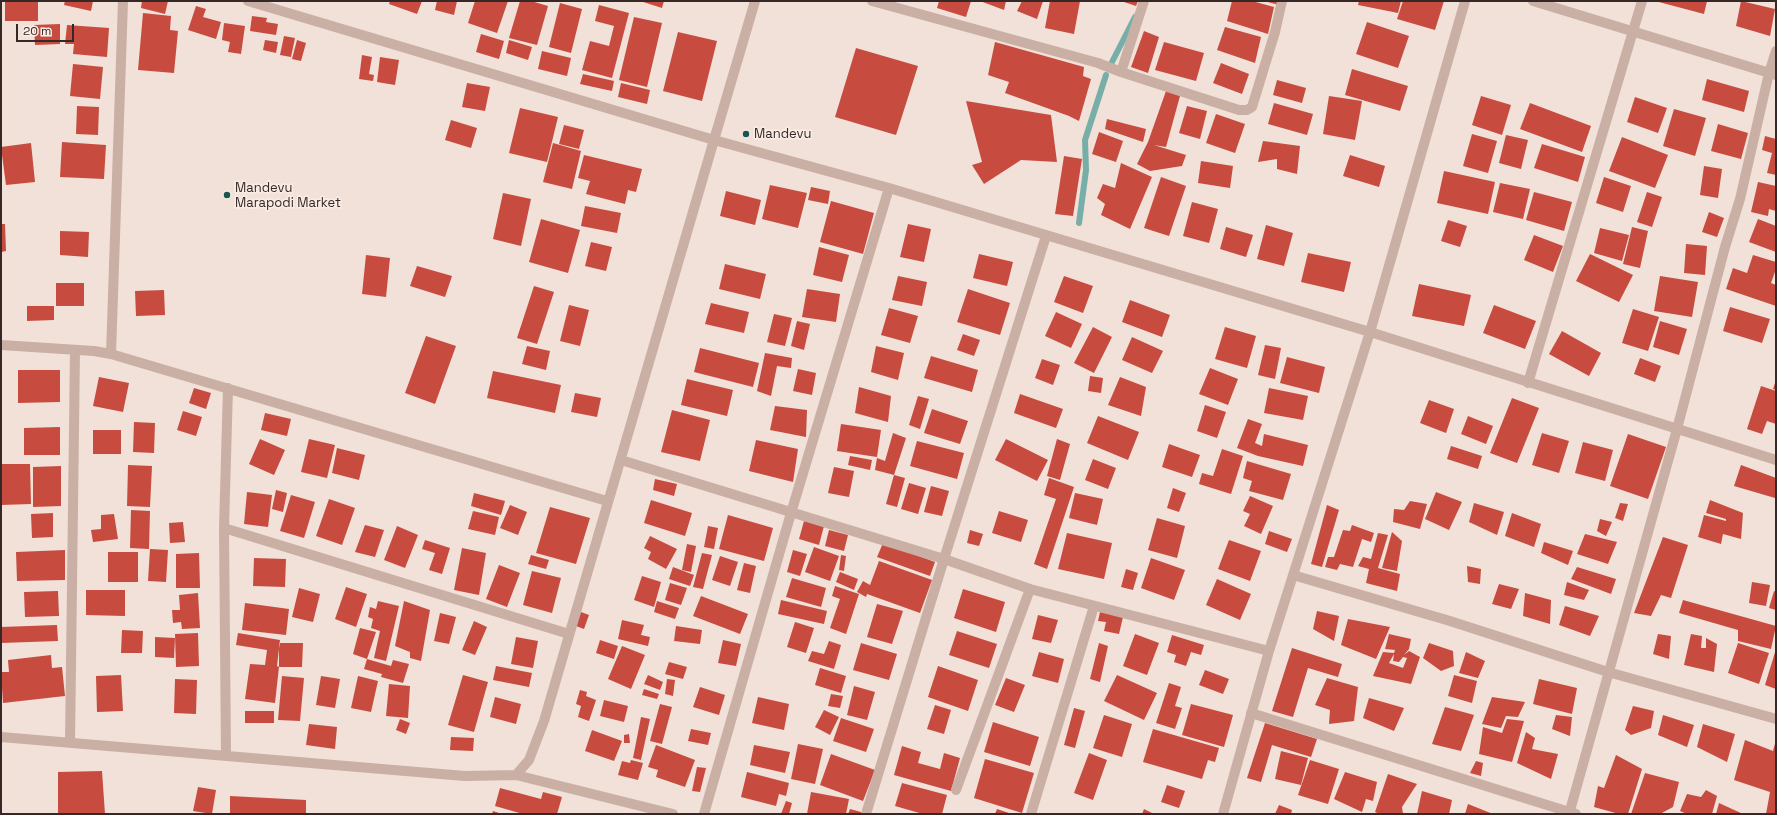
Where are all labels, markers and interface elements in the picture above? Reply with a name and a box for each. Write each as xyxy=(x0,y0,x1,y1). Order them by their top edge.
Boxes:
scale bar xyxy=(18,16,76,42)
text: 20 m xyxy=(23,23,51,39)
place label: Mandevu xyxy=(754,126,811,142)
marker: Mandevu xyxy=(741,129,751,139)
place label: Mandevu Marapodi Market xyxy=(235,180,341,211)
marker: Mandevu Marapodi Market xyxy=(222,190,232,200)

